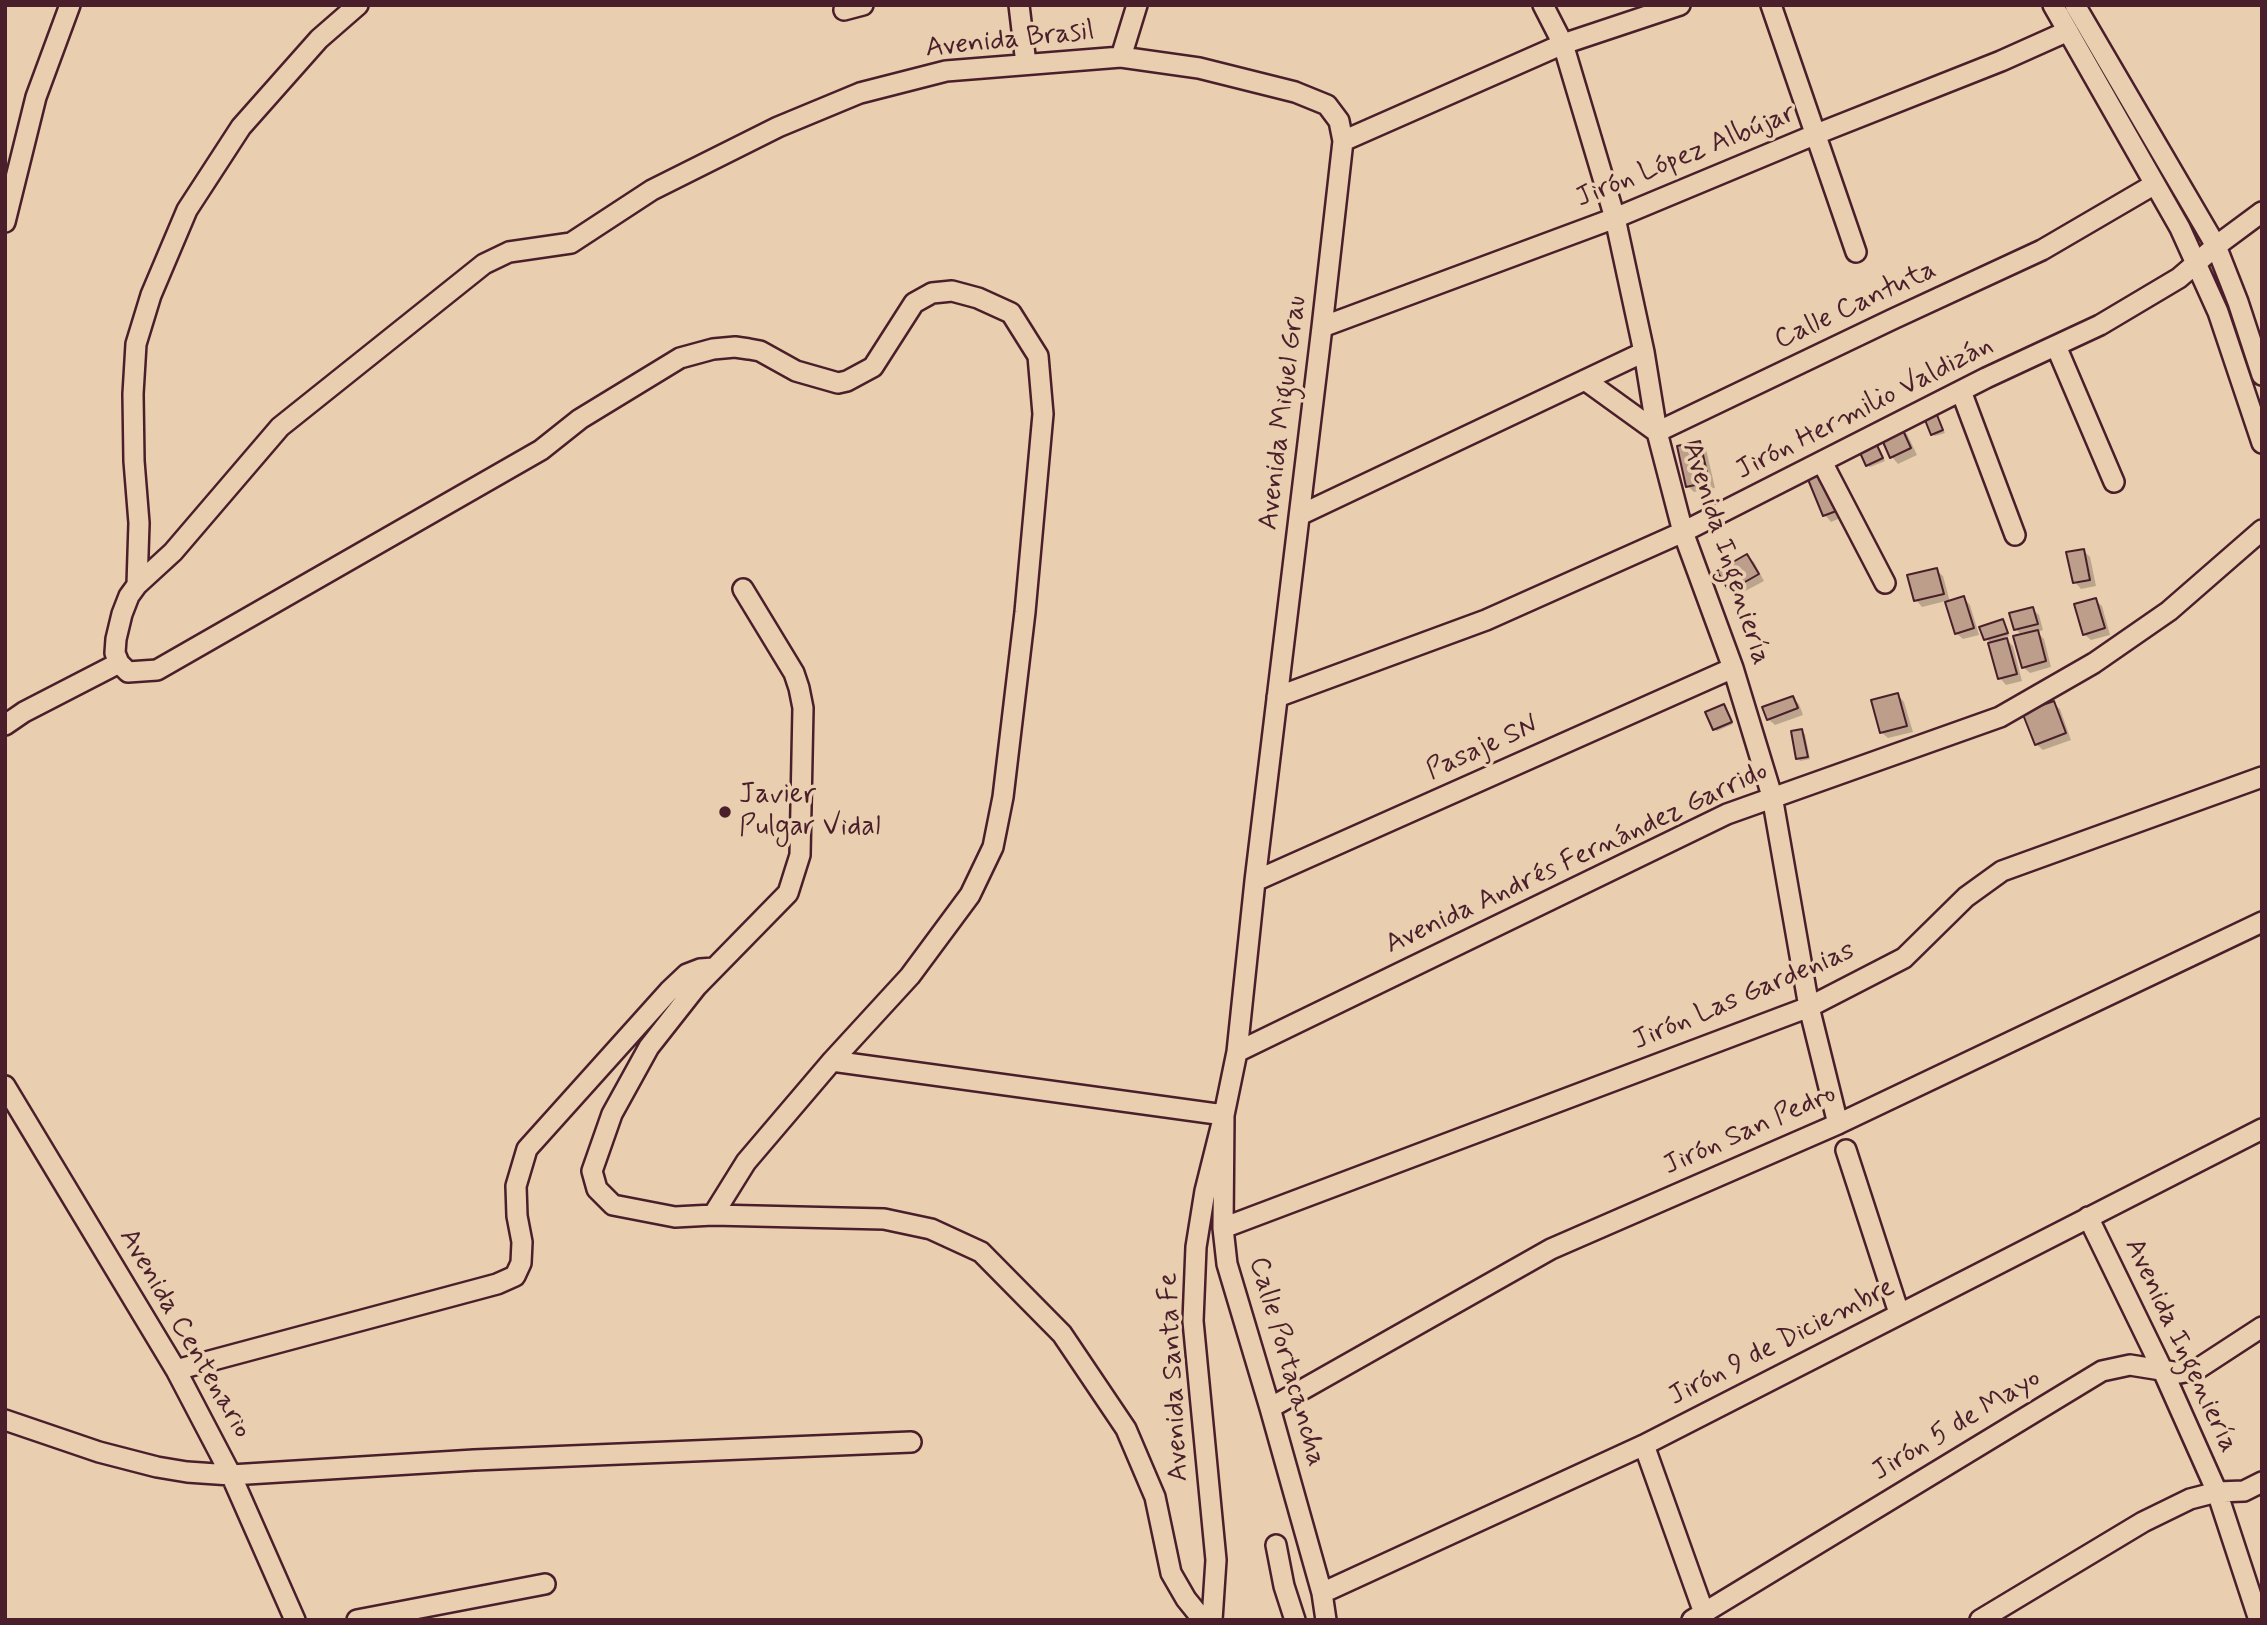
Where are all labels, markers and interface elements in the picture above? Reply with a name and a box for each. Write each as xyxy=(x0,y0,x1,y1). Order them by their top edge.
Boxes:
street label: Avenida Brasil xyxy=(924,15,1096,67)
street label: Jirón López Albújar xyxy=(1571,98,1801,216)
street label: Calle Cantuta xyxy=(1770,254,1942,358)
street label: Avenida Miguel Grau xyxy=(1253,294,1315,532)
street label: Jirón Hermilio Valdizán xyxy=(1731,330,1999,488)
street label: Avenida Ingeniería xyxy=(1673,438,1777,670)
street label: Pasaje SN xyxy=(1421,709,1545,789)
street label: Avenida Andrés Fernández Garrido xyxy=(1380,755,1774,963)
place label: Javier Pulgar Vidal xyxy=(739,779,881,845)
marker: Javier Pulgar Vidal xyxy=(717,804,733,820)
street label: Jirón Las Gardenias xyxy=(1628,935,1860,1059)
street label: Jirón San Pedro xyxy=(1658,1078,1842,1184)
street label: Avenida Centenario xyxy=(110,1223,258,1445)
street label: Avenida Ingeniería xyxy=(2116,1234,2244,1458)
street label: Calle Portacancha xyxy=(1240,1253,1332,1471)
street label: Jirón 9 de Diciembre xyxy=(1663,1271,1901,1415)
street label: Avenida Santa Fe xyxy=(1153,1272,1197,1482)
street label: Jirón 5 de Mayo xyxy=(1867,1362,2047,1490)

